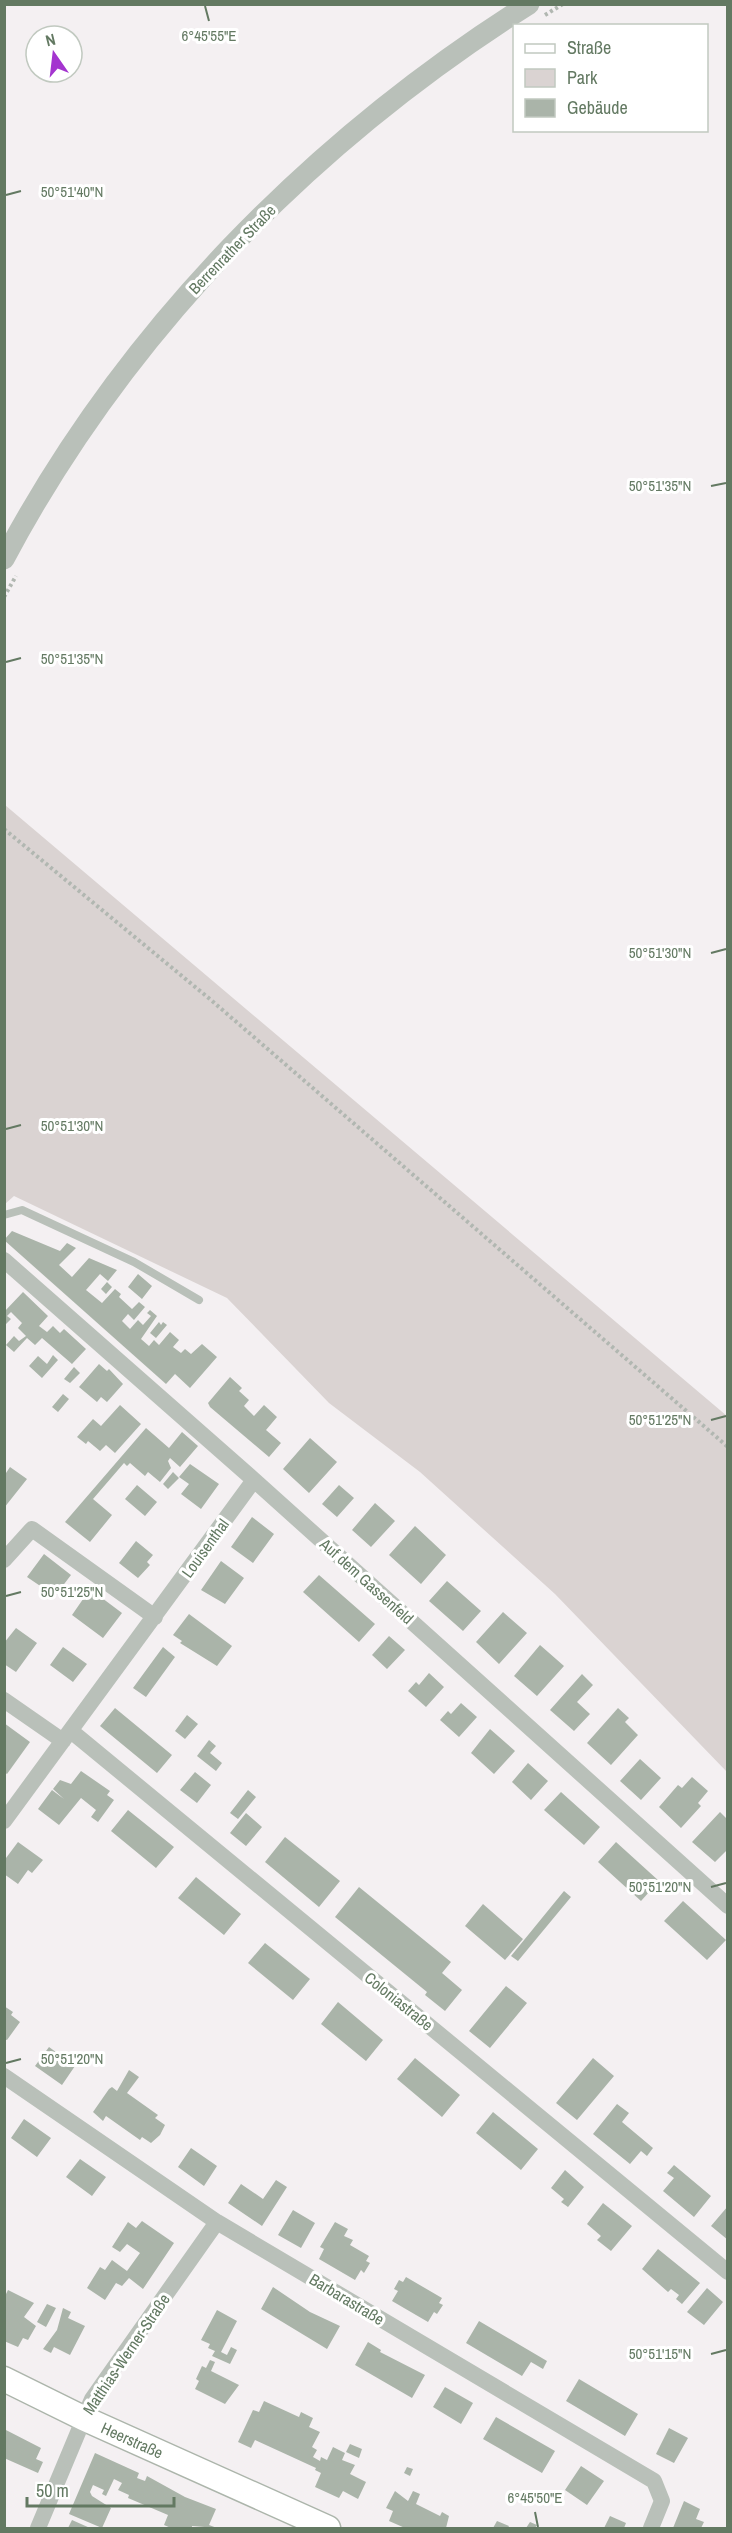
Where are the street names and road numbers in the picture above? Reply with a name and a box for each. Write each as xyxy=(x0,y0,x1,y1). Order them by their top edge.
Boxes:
street label: Berrenrather Straße xyxy=(184,199,280,299)
street label: Louisenthal xyxy=(176,1514,234,1582)
street label: Auf dem Gassenfeld xyxy=(315,1532,419,1629)
street label: Coloniastraße xyxy=(360,1967,438,2035)
street label: Barbarastraße xyxy=(305,2268,389,2330)
street label: Matthias-Werner-Straße xyxy=(77,2289,175,2419)
street label: Heerstraße xyxy=(98,2417,167,2464)

